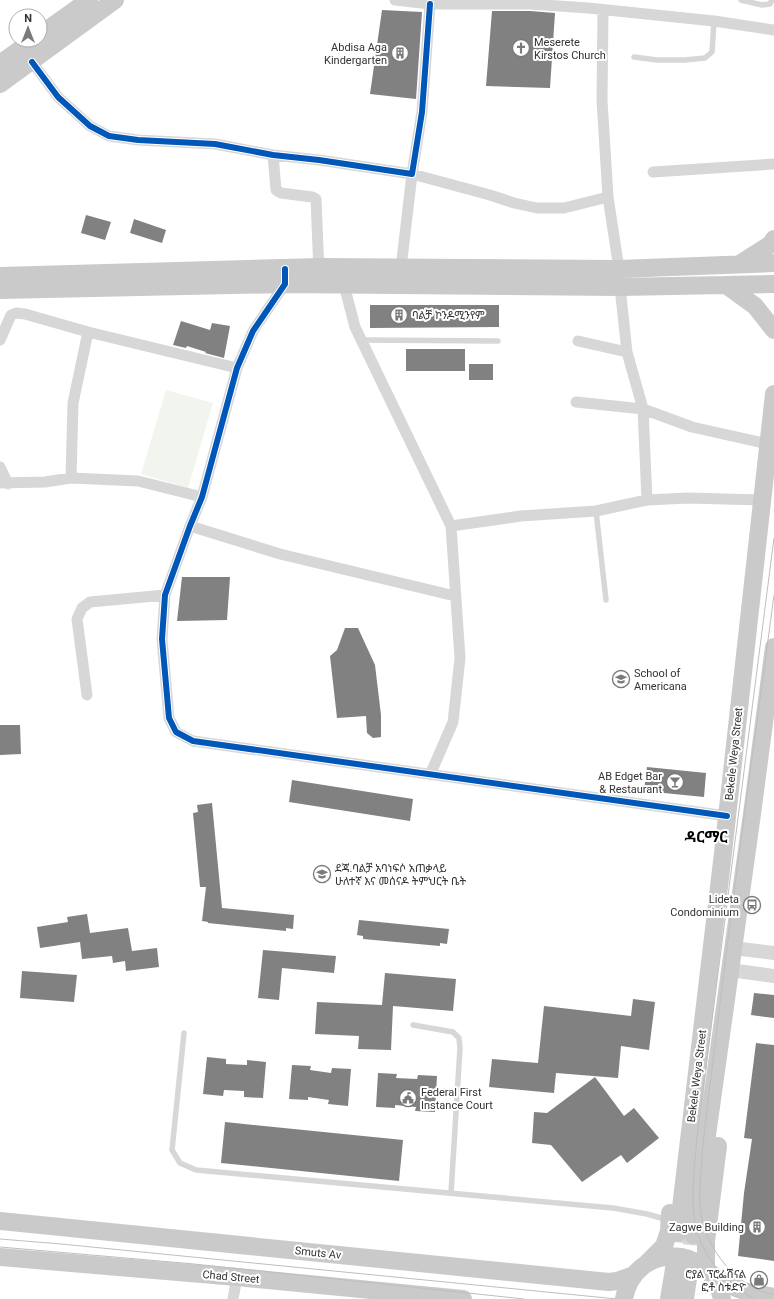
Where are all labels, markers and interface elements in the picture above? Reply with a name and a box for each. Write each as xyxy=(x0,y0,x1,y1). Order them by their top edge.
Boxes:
north arrow xyxy=(8,8,48,48)
text: N xyxy=(24,12,32,25)
place label: Meserete Kirstos Church xyxy=(534,36,606,62)
church icon: Meserete Kirstos Church xyxy=(511,38,531,58)
place label: Abdisa Aga Kindergarten xyxy=(324,41,387,67)
building icon: Abdisa Aga Kindergarten xyxy=(390,43,410,63)
building icon: ባልቻ ኮንዶሚንየም xyxy=(389,305,409,325)
place label: ባልቻ ኮንዶሚንየም xyxy=(412,309,485,322)
place label: School of Americana xyxy=(634,667,687,693)
school or university icon: School of Americana xyxy=(611,669,631,689)
street label: Bekele Weya Street xyxy=(723,706,745,801)
place label: AB Edget Bar & Restaurant xyxy=(598,770,662,796)
bar icon: AB Edget Bar & Restaurant xyxy=(665,772,685,792)
district label: ዳርማር xyxy=(685,828,728,846)
place label: ደጃ.ባልቻ አባነፍሶ አጠቃላይ ሁለተኛ እና መሰናዶ ትምህርት ቤት xyxy=(335,862,467,888)
school or university icon: ደጃ.ባልቻ አባነፍሶ አጠቃላይ ሁለተኛ እና መሰናዶ ትምህርት ቤት xyxy=(312,864,332,884)
place label: Lideta Condominium xyxy=(670,893,739,919)
bus stop icon: Lideta Condominium xyxy=(742,895,762,915)
street label: Bekele Weya Street xyxy=(685,1028,709,1123)
place label: Federal First Instance Court xyxy=(421,1086,493,1112)
public building icon: Federal First Instance Court xyxy=(398,1088,418,1108)
building icon: Zagwe Building xyxy=(747,1217,767,1237)
place label: Zagwe Building xyxy=(669,1221,744,1234)
street label: Smuts Av xyxy=(294,1244,342,1262)
street label: Chad Street xyxy=(202,1268,260,1286)
place label: ሮያል ፕሮፌሽናል ፎቶ ስቱድዮ xyxy=(685,1268,747,1294)
shop icon: ሮያል ፕሮፌሽናል ፎቶ ስቱድዮ xyxy=(749,1270,769,1290)

